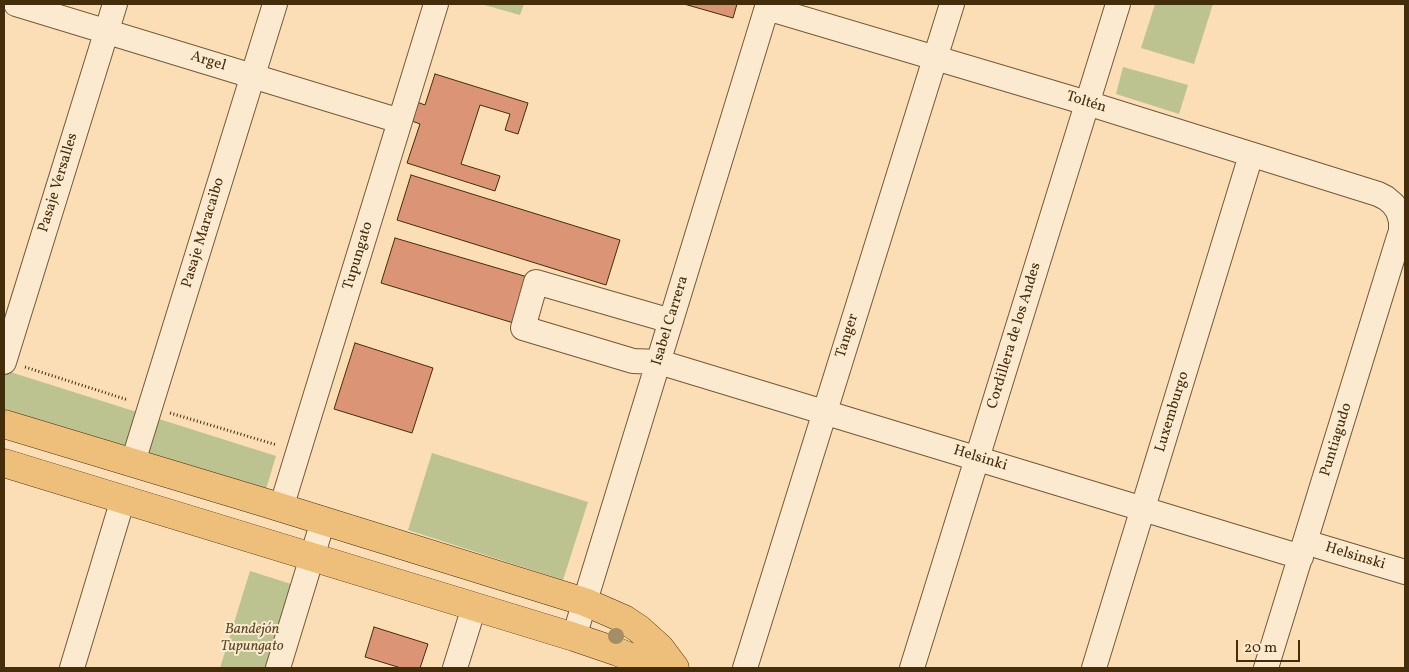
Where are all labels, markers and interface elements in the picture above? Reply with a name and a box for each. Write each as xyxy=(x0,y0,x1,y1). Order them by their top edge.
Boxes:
street label: Argel xyxy=(188,48,228,76)
street label: Toltén xyxy=(1064,88,1108,118)
street label: Pasaje Versalles xyxy=(35,131,83,235)
street label: Pasaje Maracaibo xyxy=(179,176,229,290)
street label: Tupungato xyxy=(340,220,378,292)
street label: Cordillera de los Andes xyxy=(984,261,1046,411)
street label: Isabel Carrera xyxy=(649,274,693,368)
street label: Tanger xyxy=(833,312,863,360)
street label: Luxemburgo xyxy=(1152,370,1194,454)
street label: Puntiagudo xyxy=(1317,401,1357,479)
street label: Helsinki xyxy=(951,442,1009,476)
street label: Helsinski xyxy=(1323,539,1387,575)
park label: Bandejón Tupungato xyxy=(220,621,284,656)
scale bar xyxy=(1239,630,1303,662)
text: 20 m xyxy=(1244,638,1277,659)

